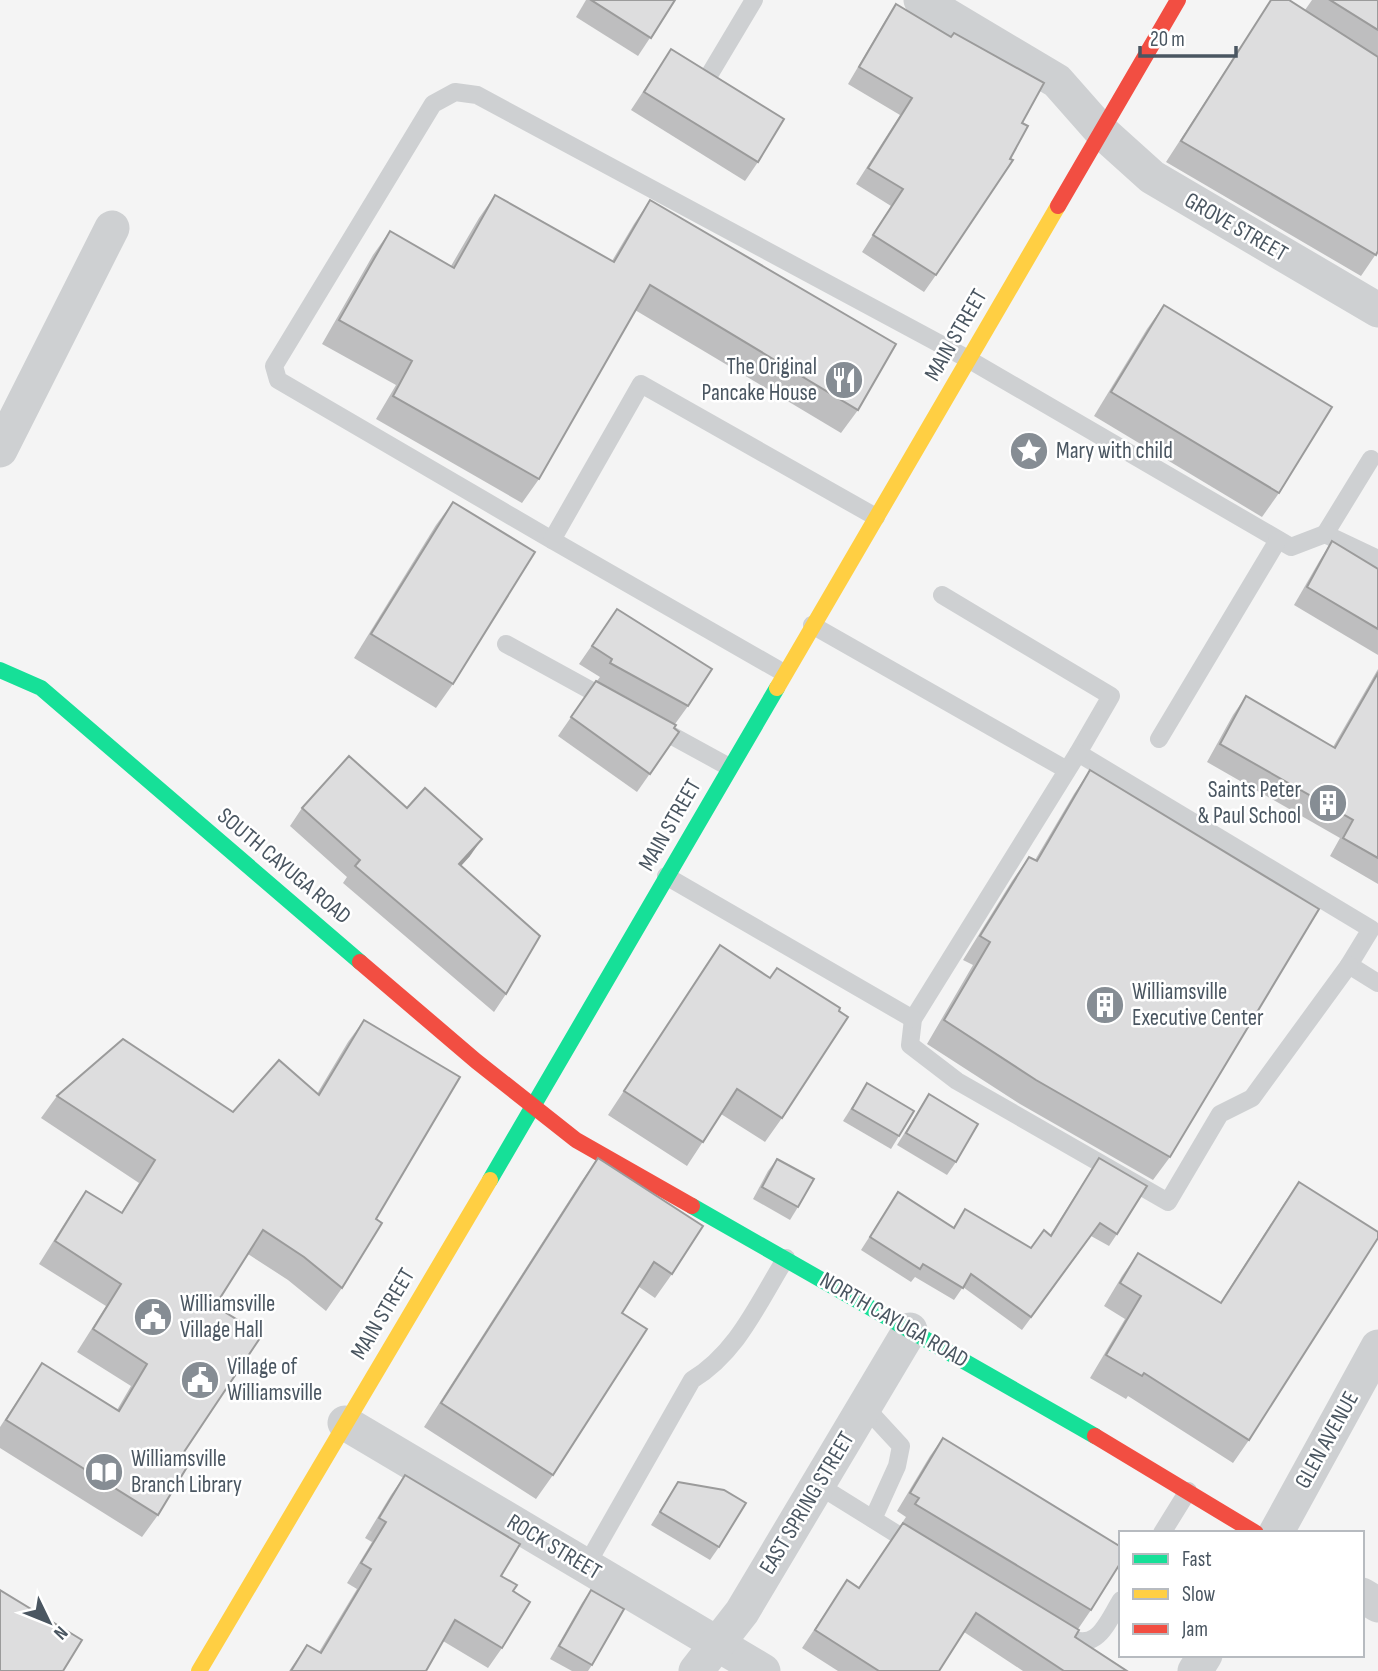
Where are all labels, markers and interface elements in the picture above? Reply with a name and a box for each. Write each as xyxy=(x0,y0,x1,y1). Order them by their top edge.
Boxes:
scale bar xyxy=(1140,14,1236,58)
text: 20 m xyxy=(1150,27,1185,52)
street label: GROVE STREET xyxy=(1179,186,1293,268)
street label: MAIN STREET xyxy=(919,284,993,386)
place label: The Original Pancake House xyxy=(701,353,817,407)
restaurant icon: The Original Pancake House xyxy=(823,359,865,401)
place icon: Mary with child xyxy=(1008,430,1050,472)
place label: Mary with child xyxy=(1056,437,1173,465)
street label: MAIN STREET xyxy=(633,774,707,876)
place label: Saints Peter & Paul School xyxy=(1198,776,1301,830)
building icon: Saints Peter & Paul School xyxy=(1307,782,1349,824)
street label: SOUTH CAYUGA ROAD xyxy=(211,802,357,930)
place label: Williamsville Executive Center xyxy=(1132,978,1264,1032)
building icon: Williamsville Executive Center xyxy=(1084,984,1126,1026)
street label: MAIN STREET xyxy=(345,1263,421,1365)
street label: NORTH CAYUGA ROAD xyxy=(815,1266,973,1374)
place label: Williamsville Village Hall xyxy=(180,1290,275,1344)
public building icon: Williamsville Village Hall xyxy=(132,1296,174,1338)
place label: Village of Williamsville xyxy=(227,1353,322,1407)
public building icon: Village of Williamsville xyxy=(179,1359,221,1401)
street label: GLEN AVENUE xyxy=(1289,1387,1365,1493)
street label: EAST SPRING STREET xyxy=(753,1427,861,1579)
place label: Williamsville Branch Library xyxy=(131,1445,242,1499)
library icon: Williamsville Branch Library xyxy=(83,1451,125,1493)
street label: ROCK STREET xyxy=(502,1508,606,1586)
legend xyxy=(1119,1531,1364,1657)
text: Fast xyxy=(1182,1547,1212,1572)
text: Slow xyxy=(1182,1582,1216,1607)
north arrow xyxy=(14,1587,84,1657)
text: Jam xyxy=(1181,1617,1208,1642)
text: N xyxy=(48,1621,72,1644)

